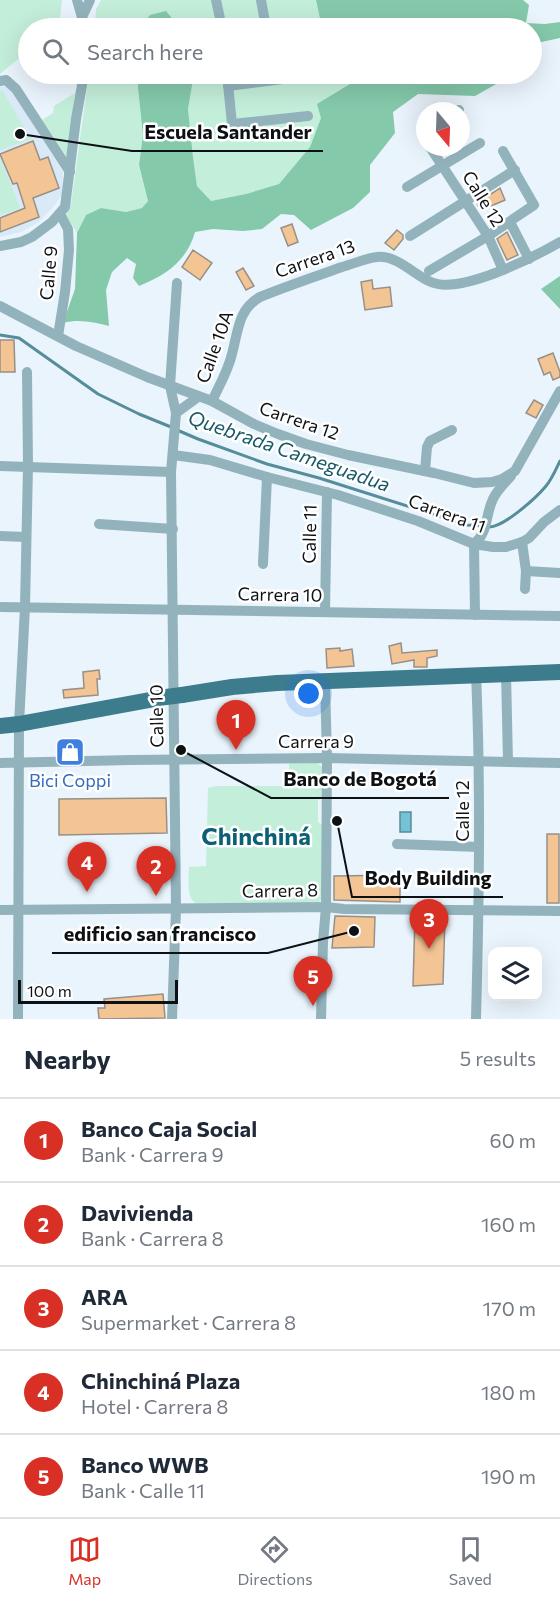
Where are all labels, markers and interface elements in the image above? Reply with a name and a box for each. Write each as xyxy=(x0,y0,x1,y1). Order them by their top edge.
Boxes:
search box xyxy=(18,18,542,84)
icon: search xyxy=(39,35,72,68)
text: Search here xyxy=(87,38,203,65)
north arrow xyxy=(416,102,470,156)
callout: Escuela Santander xyxy=(132,113,323,151)
text: Escuela Santander xyxy=(144,119,312,143)
street label: Calle 12 xyxy=(458,167,509,230)
street label: Carrera 13 xyxy=(272,234,358,282)
street label: Calle 9 xyxy=(35,245,61,301)
street label: Calle 10A xyxy=(191,308,237,386)
street label: Carrera 12 xyxy=(257,396,342,444)
water label: Quebrada Cameguadua xyxy=(185,404,393,496)
street label: Carrera 11 xyxy=(406,489,489,537)
street label: Calle 11 xyxy=(297,504,321,564)
street label: Carrera 10 xyxy=(238,582,323,606)
your location xyxy=(294,679,323,708)
street label: Calle 10 xyxy=(144,684,168,748)
pin: 1 xyxy=(216,700,256,750)
street label: Carrera 9 xyxy=(278,730,354,752)
shop icon: Bici Coppi xyxy=(54,736,86,768)
callout: Banco de Bogotá xyxy=(271,760,449,798)
text: Banco de Bogotá xyxy=(283,766,437,790)
place label: Bici Coppi xyxy=(29,769,111,791)
street label: Calle 12 xyxy=(451,780,473,842)
district label: Chinchiná xyxy=(201,821,311,850)
pin: 4 xyxy=(68,842,106,892)
pin: 2 xyxy=(136,846,176,896)
callout: Body Building xyxy=(352,859,503,897)
text: Body Building xyxy=(364,865,492,889)
street label: Carrera 8 xyxy=(242,878,318,902)
pin: 3 xyxy=(410,900,448,949)
callout: edificio san francisco xyxy=(52,915,268,953)
text: edificio san francisco xyxy=(64,921,256,945)
map controls xyxy=(488,947,542,1001)
button: layers xyxy=(488,947,542,1001)
pin: 5 xyxy=(294,956,332,1006)
scale bar xyxy=(18,977,178,1004)
text: 100 m xyxy=(27,981,72,1000)
text: Nearby xyxy=(24,1043,111,1074)
text: 5 results xyxy=(460,1046,536,1070)
text: Banco Caja Social xyxy=(81,1115,257,1142)
text: 1 xyxy=(39,1128,48,1152)
text: 60 m xyxy=(490,1128,536,1152)
text: Bank · Carrera 9 xyxy=(81,1142,224,1166)
text: Davivienda xyxy=(81,1199,193,1226)
text: 2 xyxy=(38,1212,49,1236)
text: 160 m xyxy=(481,1212,536,1236)
text: Bank · Carrera 8 xyxy=(81,1226,224,1250)
text: ARA xyxy=(81,1283,128,1310)
text: 3 xyxy=(38,1296,49,1320)
text: 170 m xyxy=(483,1296,536,1320)
text: Supermarket · Carrera 8 xyxy=(81,1310,296,1334)
text: Chinchiná Plaza xyxy=(81,1367,240,1394)
text: 4 xyxy=(37,1380,50,1404)
text: 180 m xyxy=(481,1380,536,1404)
text: Hotel · Carrera 8 xyxy=(81,1394,228,1418)
text: Banco WWB xyxy=(81,1451,209,1478)
text: 5 xyxy=(38,1464,49,1488)
text: 190 m xyxy=(481,1464,536,1488)
text: Bank · Calle 11 xyxy=(81,1478,205,1502)
tab: Map xyxy=(68,1533,101,1588)
tab: Directions xyxy=(237,1533,312,1588)
tab: Saved xyxy=(449,1533,492,1588)

